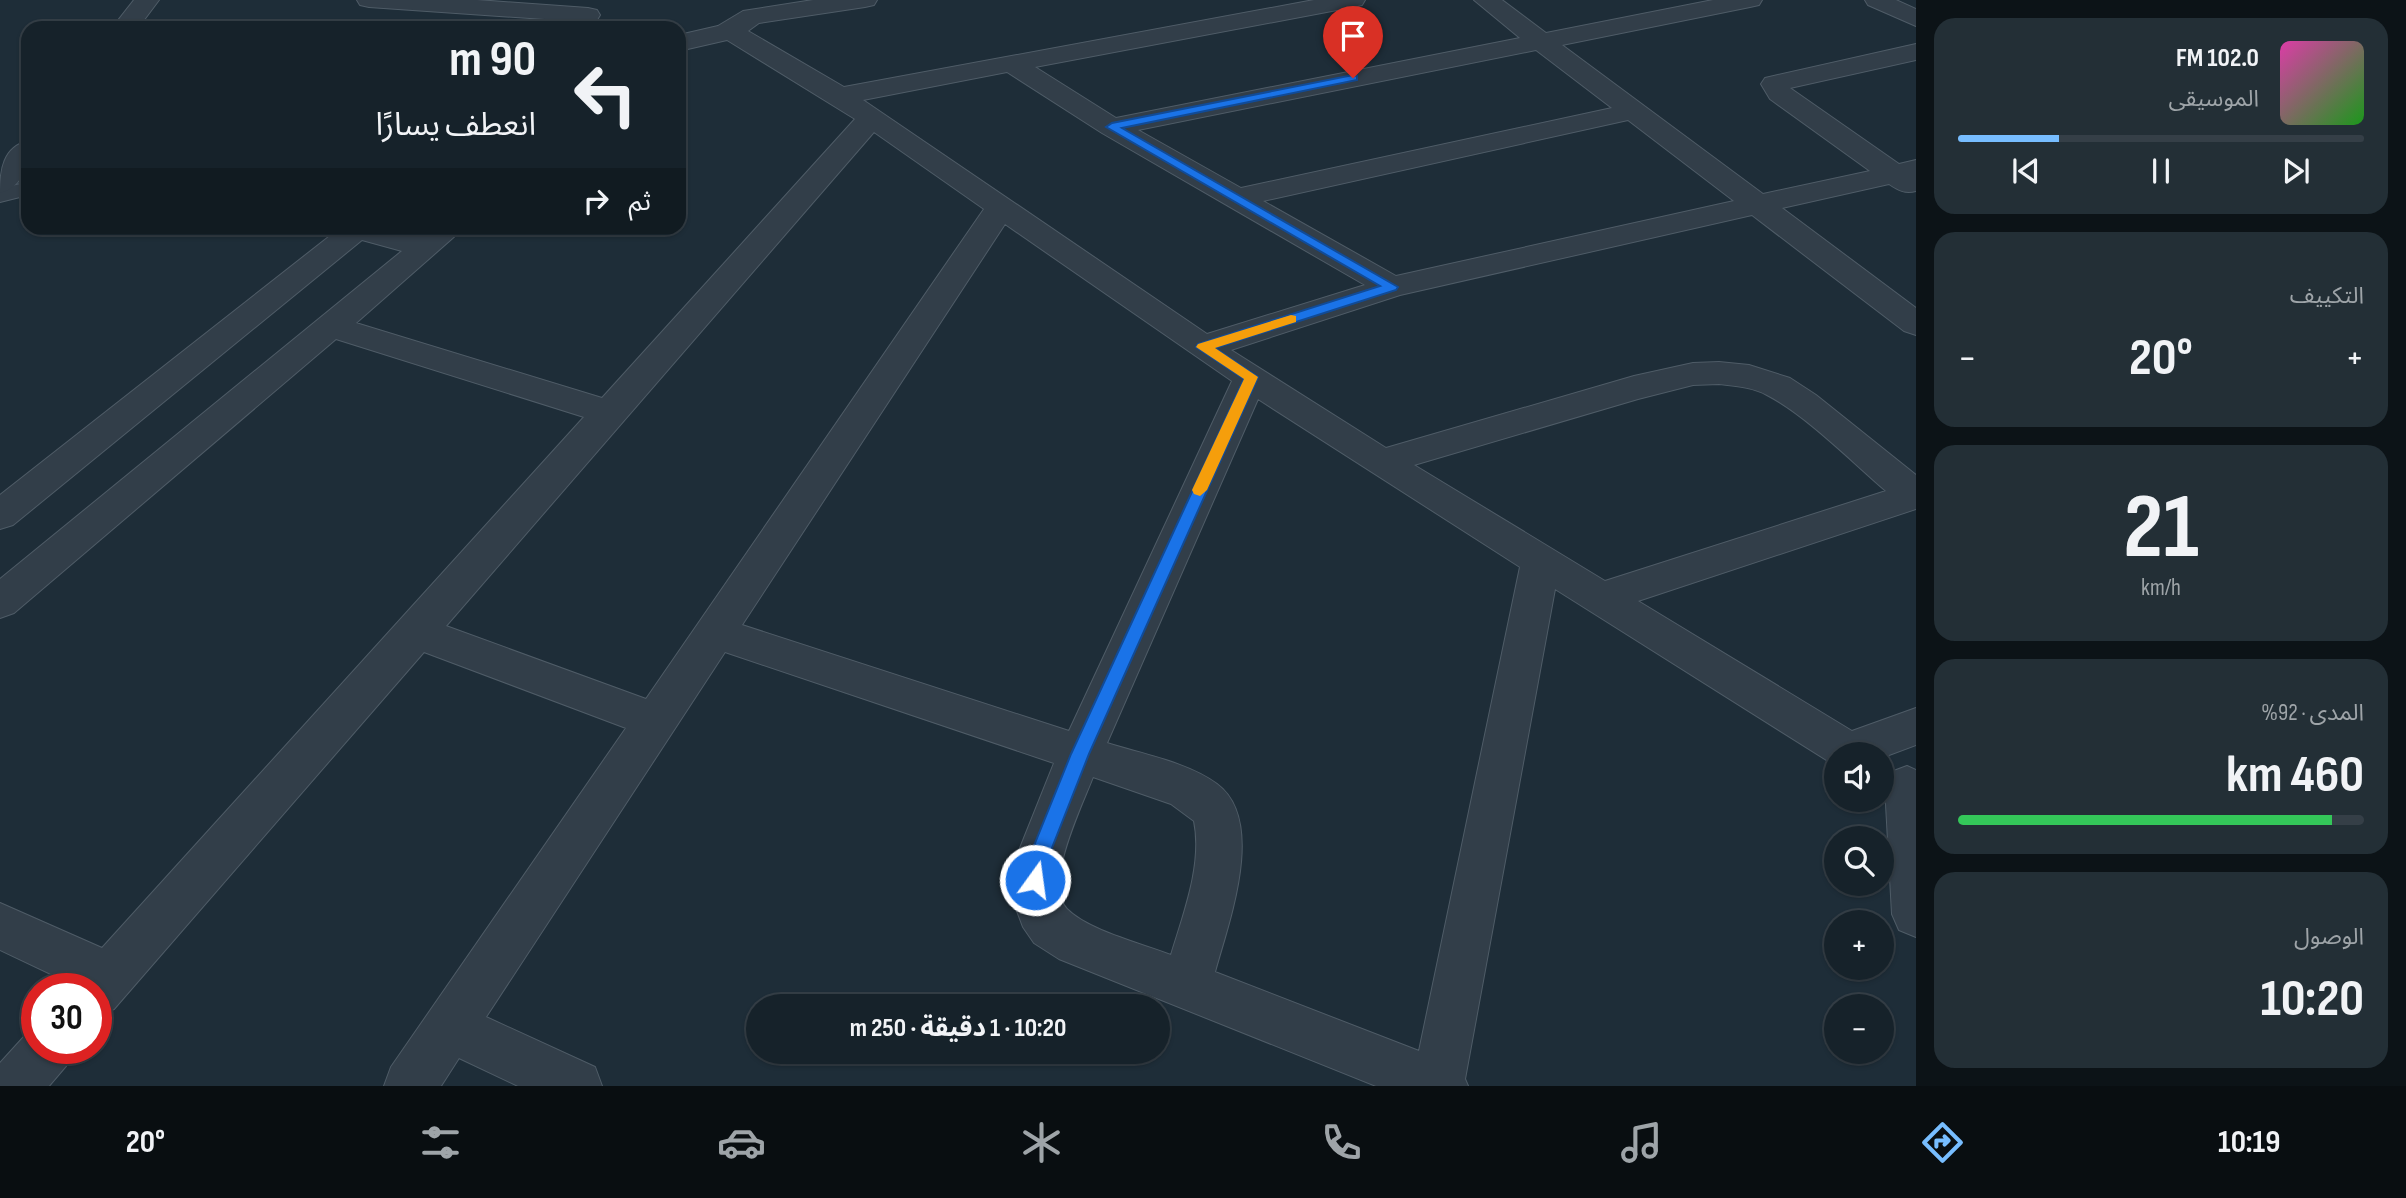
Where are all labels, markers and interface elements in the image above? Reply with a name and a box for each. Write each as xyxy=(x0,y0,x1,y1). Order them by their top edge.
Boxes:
pin xyxy=(1323,6,1383,78)
icon: arrive xyxy=(1334,17,1372,55)
text: 90 m xyxy=(449,31,536,90)
text: 102.0 FM xyxy=(2176,43,2259,74)
icon: left xyxy=(560,49,651,140)
text: الموسيقى xyxy=(2168,85,2259,113)
text: انعطف يسارًا xyxy=(376,106,536,145)
icon: previous xyxy=(2007,152,2045,190)
icon: pause xyxy=(2142,152,2180,190)
icon: next xyxy=(2277,152,2315,190)
icon: right xyxy=(577,182,615,220)
text: ثم xyxy=(629,187,651,218)
text: التكييف xyxy=(2290,282,2364,310)
text: 20° xyxy=(2129,327,2193,390)
text: − xyxy=(1958,336,1977,381)
text: + xyxy=(2345,336,2364,381)
text: 21 xyxy=(2123,474,2199,583)
text: km/h xyxy=(2141,574,2181,602)
text: المدى · 92% xyxy=(2261,699,2364,727)
map controls xyxy=(1824,742,1894,1064)
button: sound xyxy=(1824,742,1894,812)
text: 460 km xyxy=(2226,744,2364,807)
button: search xyxy=(1824,826,1894,896)
position arrow xyxy=(998,843,1072,917)
button: + xyxy=(1824,910,1894,980)
text: الوصول xyxy=(2294,923,2364,951)
text: 10:20 xyxy=(2260,968,2364,1031)
speed limit sign: 30 xyxy=(21,973,112,1064)
button: − xyxy=(1824,994,1894,1064)
text: 10:20 · 1 دقيقة · 250 m xyxy=(850,1013,1066,1044)
icon: filters xyxy=(416,1118,465,1167)
icon: car xyxy=(717,1118,766,1167)
icon: climate xyxy=(1017,1118,1066,1167)
icon: phone xyxy=(1317,1118,1366,1167)
icon: music xyxy=(1617,1118,1666,1167)
icon: directions xyxy=(1918,1118,1967,1167)
text: 20° xyxy=(126,1123,165,1162)
text: 10:19 xyxy=(2218,1123,2280,1162)

